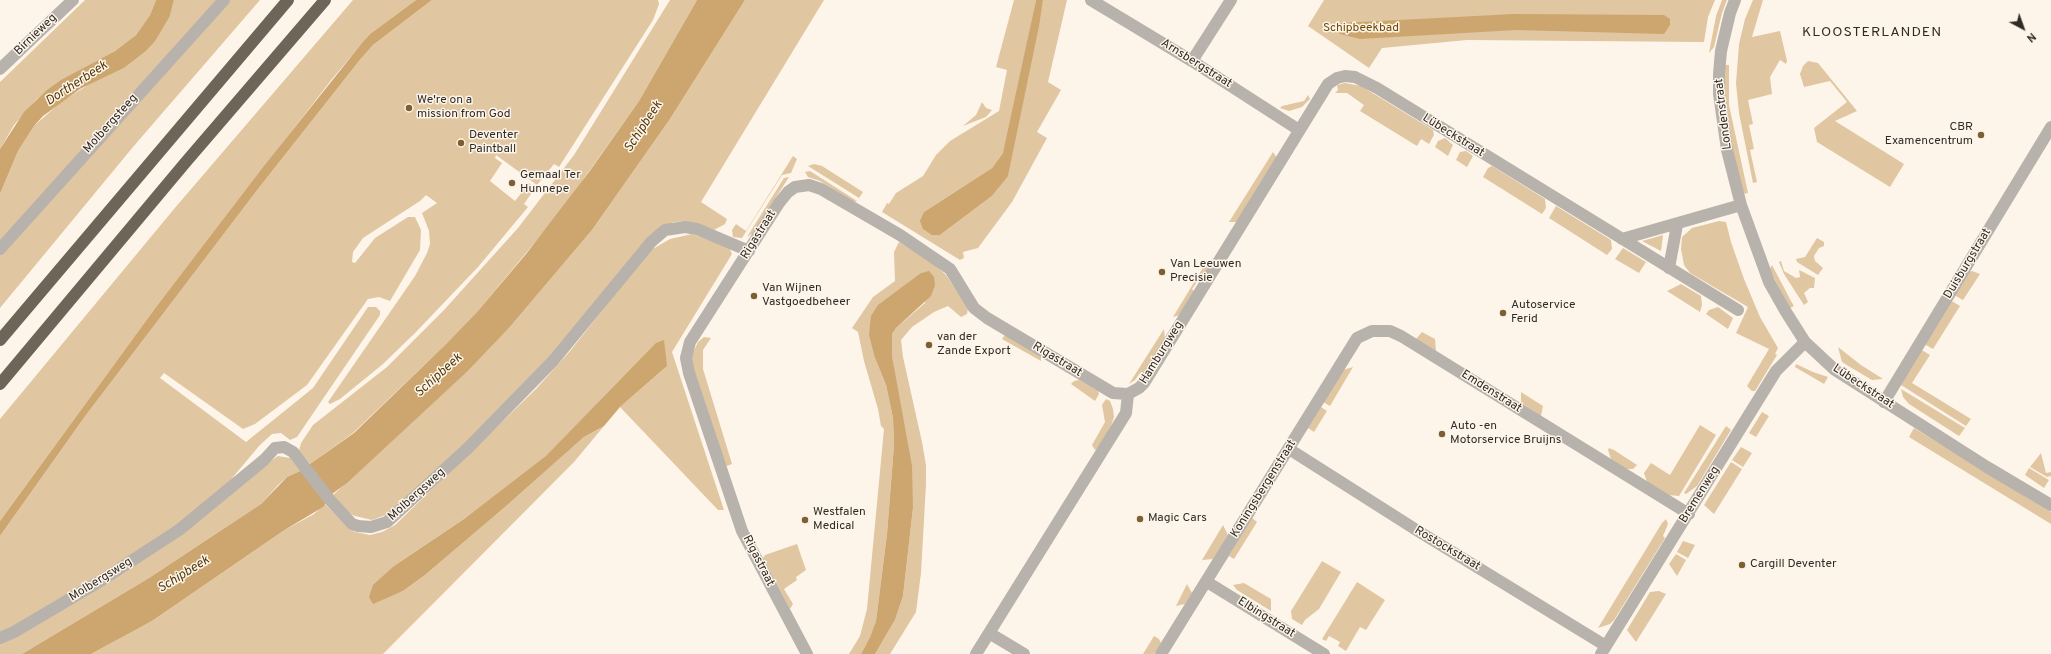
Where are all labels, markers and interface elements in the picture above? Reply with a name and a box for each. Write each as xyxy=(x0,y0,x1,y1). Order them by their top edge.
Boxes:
north arrow xyxy=(2003,8,2043,48)
street label: Birnieweg xyxy=(12,11,60,59)
park label: Schipbeekbad xyxy=(1323,22,1399,36)
district label: KLOOSTERLANDEN xyxy=(1802,25,1942,41)
text: N xyxy=(2023,29,2038,45)
street label: Arnsbergstraat xyxy=(1158,36,1234,92)
water label: Dortherbeek xyxy=(43,58,111,110)
street label: Londenstraat xyxy=(1713,78,1735,150)
street label: Molbergsteeg xyxy=(81,92,141,156)
place label: We're on a mission from God xyxy=(417,94,511,122)
water label: Schipbeek xyxy=(622,98,666,156)
marker: We're on a mission from God xyxy=(404,103,414,113)
street label: Lübeckstraat xyxy=(1419,111,1487,161)
place label: CBR Examencentrum xyxy=(1885,121,1973,149)
place label: Deventer Paintball xyxy=(469,129,518,157)
marker: CBR Examencentrum xyxy=(1976,130,1986,140)
marker: Deventer Paintball xyxy=(456,138,466,148)
place label: Gemaal Ter Hunnepe xyxy=(520,169,581,197)
marker: Gemaal Ter Hunnepe xyxy=(507,178,517,188)
street label: Rigastraat xyxy=(738,208,780,262)
street label: Duisburgstraat xyxy=(1941,226,1995,302)
place label: Van Leeuwen Precisie xyxy=(1170,258,1241,286)
marker: Van Leeuwen Precisie xyxy=(1157,267,1167,277)
place label: Van Wijnen Vastgoedbeheer xyxy=(762,282,850,310)
marker: Van Wijnen Vastgoedbeheer xyxy=(749,291,759,301)
place label: Autoservice Ferid xyxy=(1511,299,1575,327)
marker: Autoservice Ferid xyxy=(1498,308,1508,318)
street label: Hamburgweg xyxy=(1137,319,1187,387)
place label: van der Zande Export xyxy=(937,331,1011,359)
marker: van der Zande Export xyxy=(924,340,934,350)
street label: Rigastraat xyxy=(1030,340,1084,380)
water label: Schipbeek xyxy=(412,351,466,401)
street label: Lübeckstraat xyxy=(1830,362,1896,412)
street label: Emdenstraat xyxy=(1458,368,1524,416)
place label: Auto -en Motorservice Bruijns xyxy=(1450,420,1561,448)
marker: Auto -en Motorservice Bruijns xyxy=(1437,429,1447,439)
street label: Koningsbergenstraat xyxy=(1228,438,1300,540)
street label: Bremenweg xyxy=(1677,464,1723,526)
street label: Molbergsweg xyxy=(386,466,448,524)
place label: Westfalen Medical xyxy=(813,506,866,534)
place label: Magic Cars xyxy=(1148,512,1207,526)
marker: Magic Cars xyxy=(1135,514,1145,524)
marker: Westfalen Medical xyxy=(800,515,810,525)
street label: Rostockstraat xyxy=(1411,524,1483,574)
street label: Rigastraat xyxy=(739,533,777,589)
water label: Schipbeek xyxy=(155,553,213,597)
street label: Molbergsweg xyxy=(67,555,135,605)
place label: Cargill Deventer xyxy=(1750,558,1837,572)
marker: Cargill Deventer xyxy=(1737,560,1747,570)
street label: Elbingstraat xyxy=(1235,595,1297,641)

